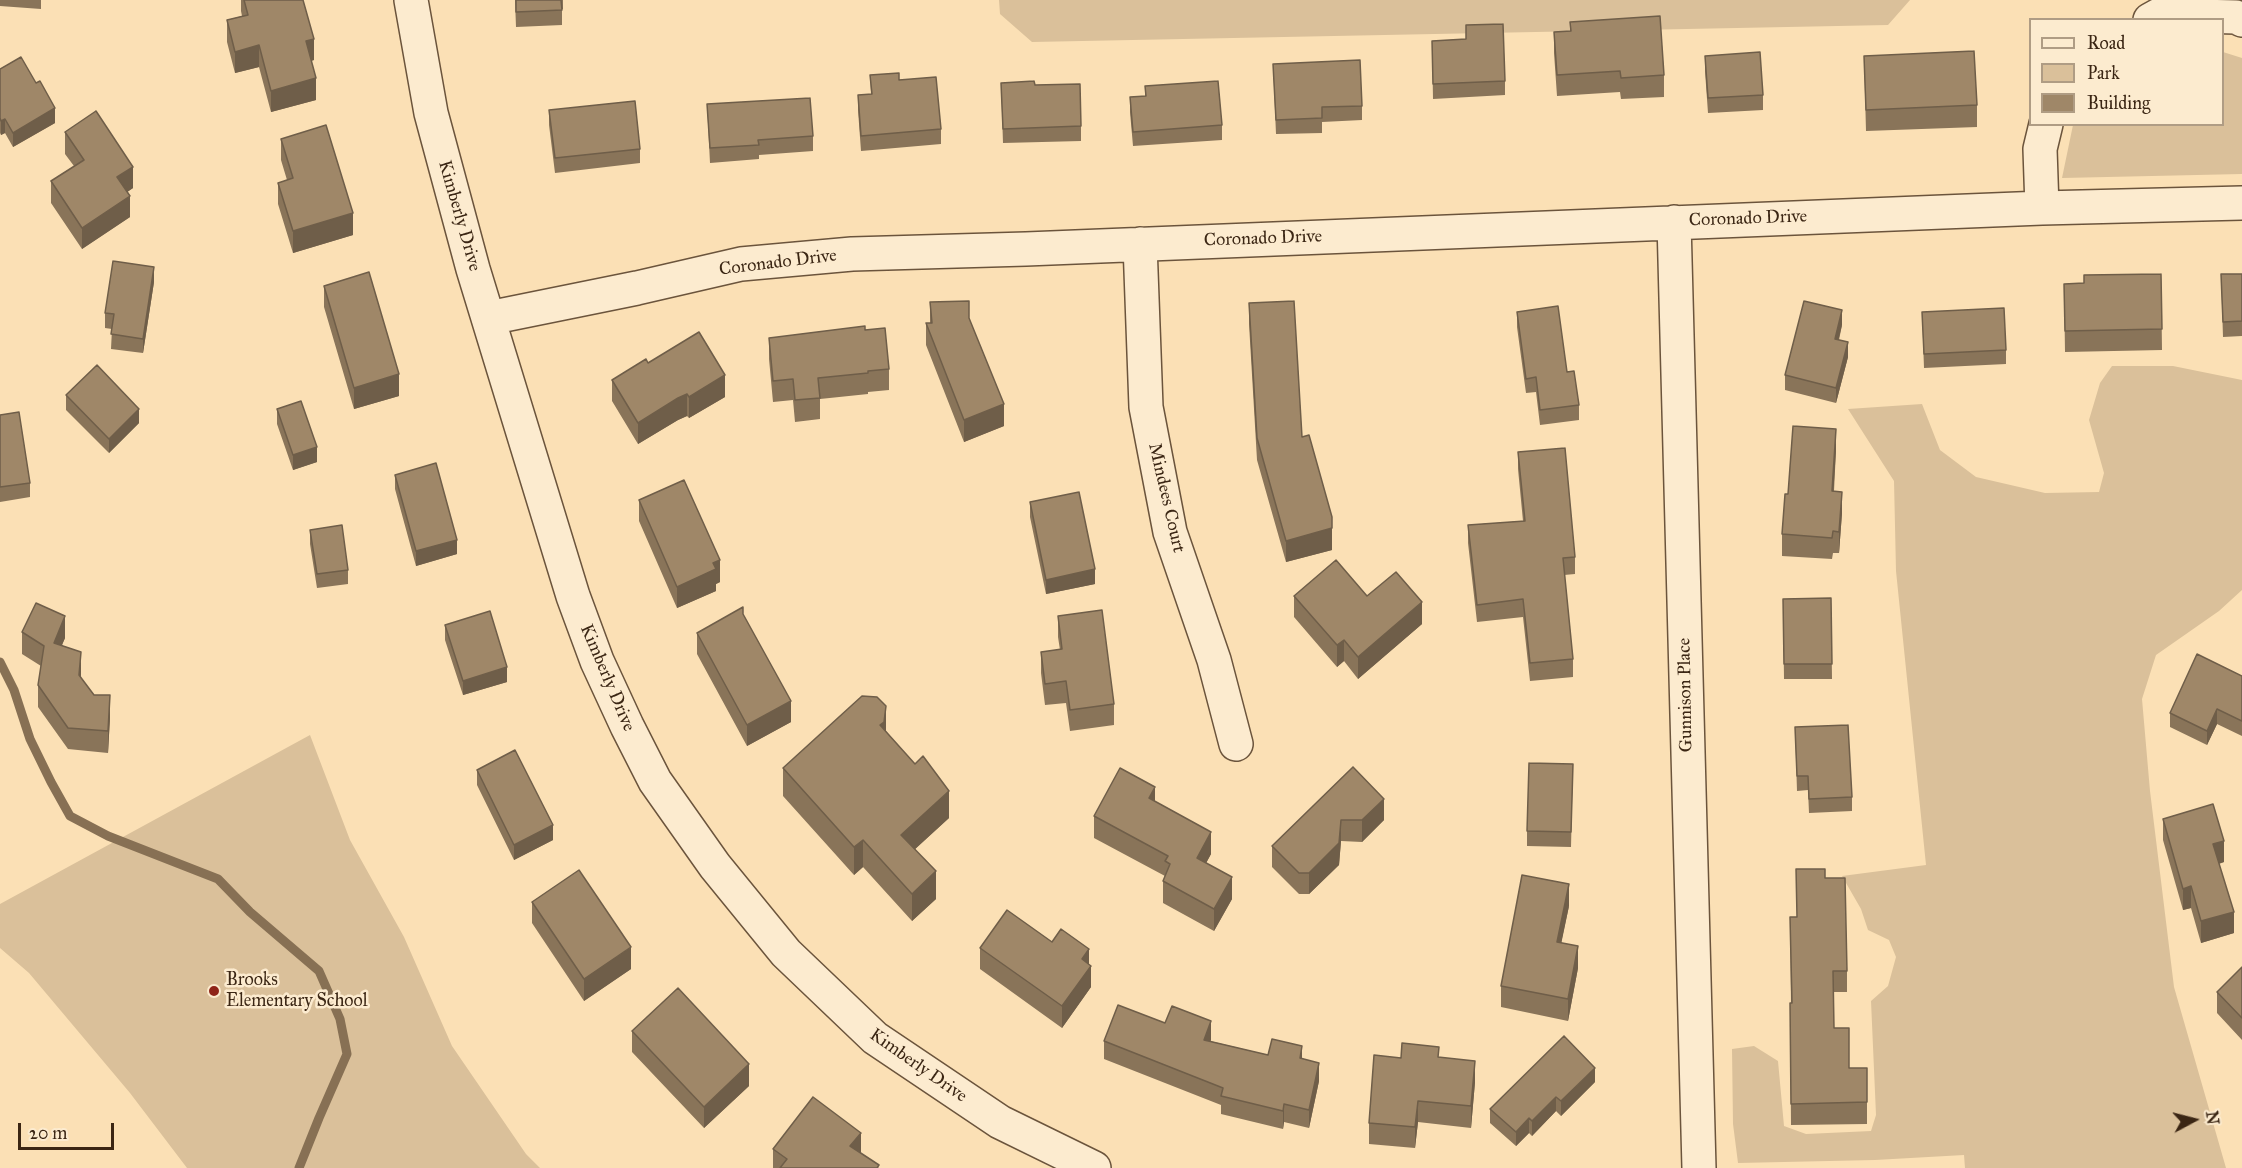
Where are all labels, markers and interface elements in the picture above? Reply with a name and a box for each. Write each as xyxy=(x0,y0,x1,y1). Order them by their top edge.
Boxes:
legend xyxy=(2029,18,2224,126)
text: Road xyxy=(2087,32,2125,54)
text: Park xyxy=(2087,62,2120,84)
text: Building xyxy=(2087,92,2150,114)
street label: Kimberly Drive xyxy=(433,158,485,274)
street label: Coronado Drive xyxy=(1688,206,1808,232)
street label: Coronado Drive xyxy=(1203,226,1323,252)
street label: Coronado Drive xyxy=(718,245,838,281)
street label: Mindees Court xyxy=(1143,441,1189,555)
street label: Kimberly Drive xyxy=(575,621,639,735)
street label: Gunnison Place xyxy=(1674,638,1698,752)
place label: Brooks Elementary School xyxy=(226,970,368,1012)
marker: Brooks Elementary School xyxy=(207,984,221,998)
street label: Kimberly Drive xyxy=(865,1024,971,1108)
north arrow xyxy=(2164,1090,2224,1150)
text: N xyxy=(2202,1110,2223,1126)
scale bar xyxy=(21,1111,117,1149)
text: 20 m xyxy=(29,1122,67,1144)

